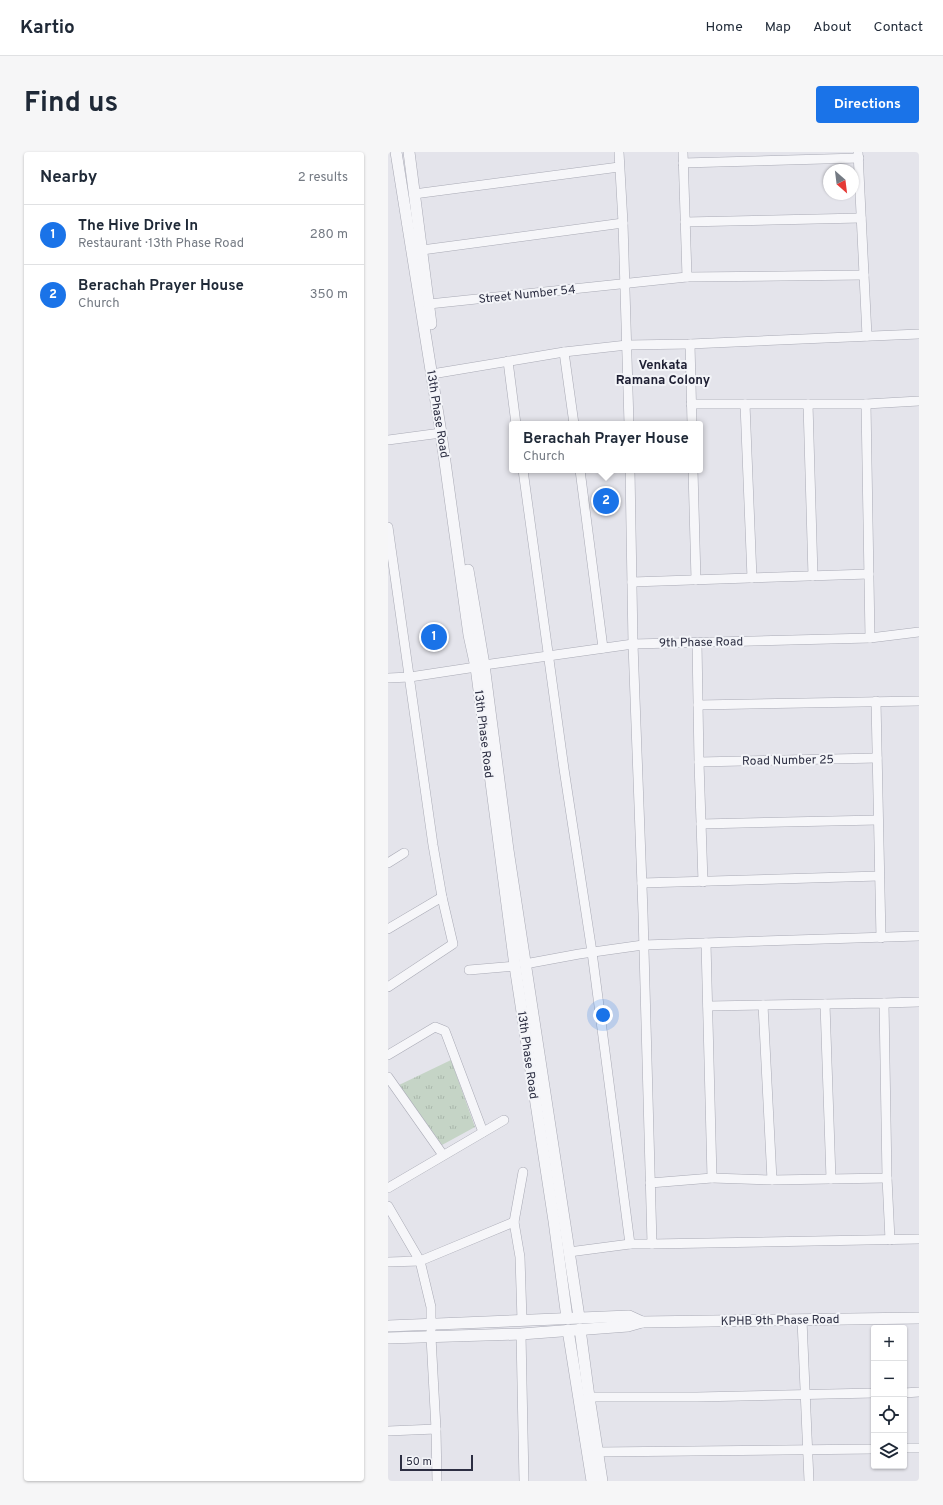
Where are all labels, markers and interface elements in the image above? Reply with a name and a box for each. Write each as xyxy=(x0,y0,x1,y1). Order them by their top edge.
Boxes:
text: Kartio xyxy=(20,16,75,40)
text: Home xyxy=(706,19,743,36)
text: Map xyxy=(765,19,791,36)
text: About xyxy=(813,19,852,36)
text: Contact xyxy=(874,19,923,36)
text: Find us xyxy=(24,86,118,122)
button: Directions xyxy=(816,86,919,123)
north arrow xyxy=(823,164,859,200)
text: Nearby xyxy=(40,167,97,189)
text: 2 results xyxy=(298,170,348,186)
text: The Hive Drive In xyxy=(78,217,198,236)
text: 1 xyxy=(50,227,56,243)
text: 280 m xyxy=(310,227,348,243)
text: Restaurant · 13th Phase Road xyxy=(78,236,244,252)
text: Berachah Prayer House xyxy=(78,277,244,296)
street label: Street Number 54 xyxy=(478,282,576,308)
text: 2 xyxy=(49,287,57,303)
text: 350 m xyxy=(310,287,348,303)
text: Church xyxy=(78,296,120,312)
district label: Venkata Ramana Colony xyxy=(616,358,711,389)
street label: 13th Phase Road xyxy=(422,369,452,459)
popup xyxy=(509,421,703,473)
text: Berachah Prayer House xyxy=(523,430,689,449)
text: Church xyxy=(523,449,565,465)
pin: 2 xyxy=(593,486,619,516)
pin: 1 xyxy=(421,622,447,652)
street label: 9th Phase Road xyxy=(659,634,743,652)
street label: 13th Phase Road xyxy=(470,689,496,779)
street label: Road Number 25 xyxy=(742,752,834,770)
your location xyxy=(593,1005,613,1025)
street label: 13th Phase Road xyxy=(513,1010,541,1100)
street label: KPHB 9th Phase Road xyxy=(720,1312,840,1330)
map controls xyxy=(871,1325,907,1469)
button: + xyxy=(871,1325,907,1361)
button: − xyxy=(871,1361,907,1397)
button: locate xyxy=(871,1397,907,1433)
button: layers xyxy=(871,1433,907,1469)
scale bar xyxy=(400,1453,473,1472)
text: 50 m xyxy=(406,1455,432,1469)

